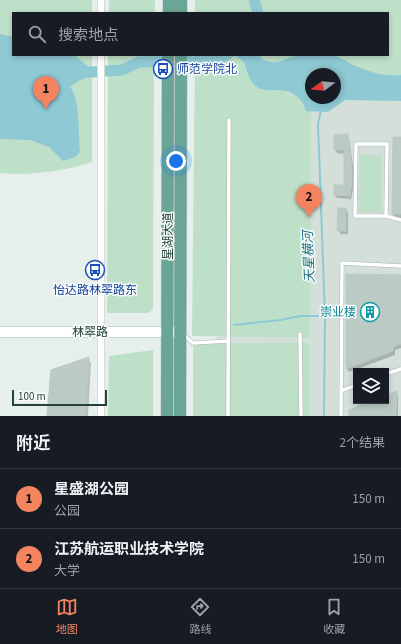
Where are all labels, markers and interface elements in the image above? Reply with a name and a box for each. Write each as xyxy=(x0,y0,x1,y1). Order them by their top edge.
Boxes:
search box xyxy=(12,12,389,56)
icon: search xyxy=(26,23,48,45)
text: 搜索地点 xyxy=(58,25,118,46)
bus stop icon: 师范学院北 xyxy=(152,58,174,80)
place label: 师范学院北 xyxy=(177,61,237,78)
north arrow xyxy=(305,68,341,104)
pin: 1 xyxy=(33,76,59,109)
your location xyxy=(166,151,186,171)
pin: 2 xyxy=(296,184,322,217)
street label: 星湖大道 xyxy=(160,212,177,260)
water label: 天星横河 xyxy=(299,228,319,283)
bus stop icon: 怡达路林翠路东 xyxy=(84,259,106,281)
place label: 怡达路林翠路东 xyxy=(53,282,137,299)
building icon: 崇业楼 xyxy=(359,301,381,323)
place label: 崇业楼 xyxy=(320,304,356,321)
street label: 林翠路 xyxy=(72,324,108,341)
map controls xyxy=(353,368,389,404)
button: layers xyxy=(353,368,389,404)
scale bar xyxy=(12,388,107,407)
text: 100 m xyxy=(18,389,46,404)
text: 附近 xyxy=(16,432,50,456)
text: 2个结果 xyxy=(340,434,385,452)
text: 星盛湖公园 xyxy=(54,479,129,500)
text: 1 xyxy=(26,490,32,508)
text: 150 m xyxy=(352,490,385,508)
text: 公园 xyxy=(54,502,80,520)
text: 江苏航运职业技术学院 xyxy=(54,539,204,560)
text: 2 xyxy=(26,550,32,568)
text: 150 m xyxy=(352,550,385,568)
text: 大学 xyxy=(54,562,80,580)
tab: 地图 xyxy=(56,596,78,637)
tab: 路线 xyxy=(189,596,211,637)
tab: 收藏 xyxy=(323,596,345,637)

